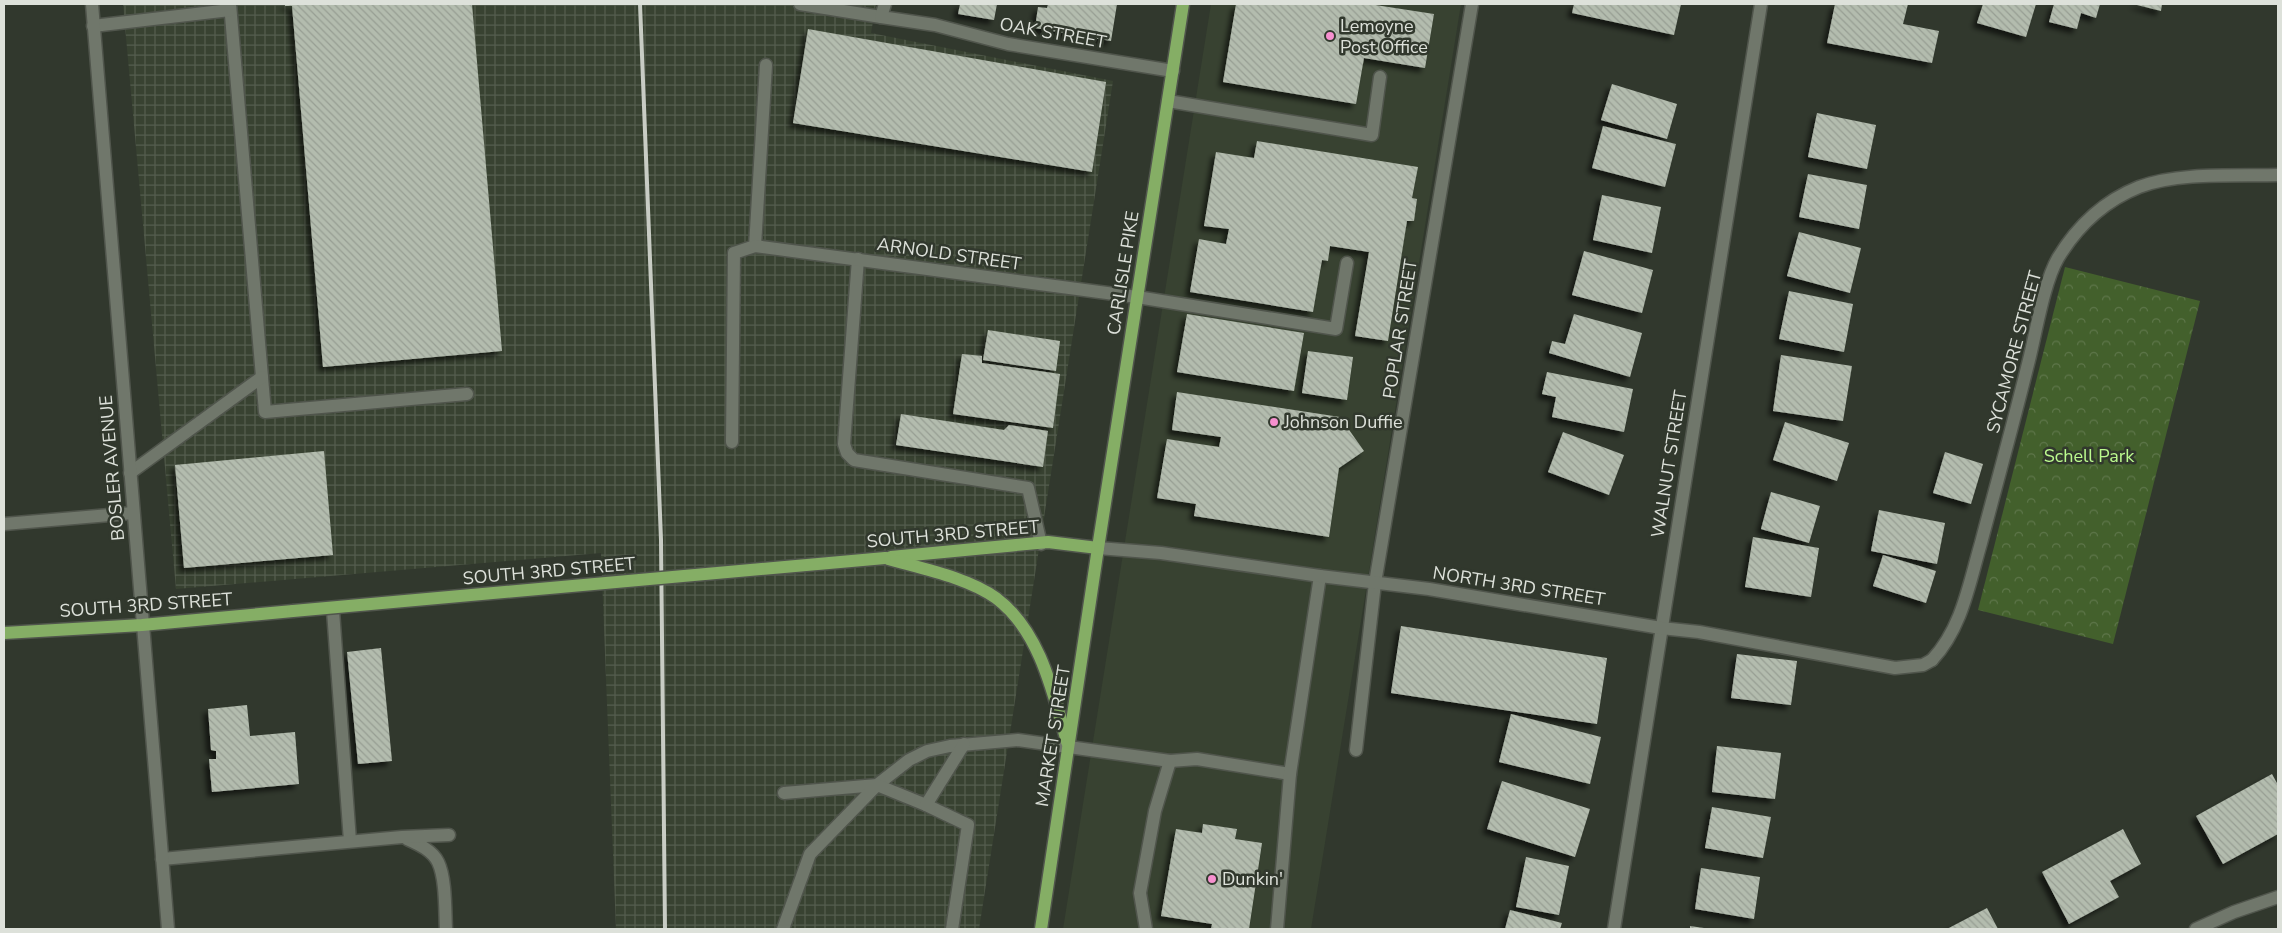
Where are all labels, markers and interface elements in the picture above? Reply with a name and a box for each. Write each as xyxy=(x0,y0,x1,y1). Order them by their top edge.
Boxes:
street label: OAK STREET xyxy=(998,12,1108,54)
place label: Lemoyne Post Office xyxy=(1340,14,1428,59)
marker: Lemoyne Post Office xyxy=(1324,30,1336,42)
street label: CARLISLE PIKE xyxy=(1101,209,1145,337)
street label: ARNOLD STREET xyxy=(875,232,1023,276)
street label: POPLAR STREET xyxy=(1377,257,1423,400)
street label: SYCAMORE STREET xyxy=(1981,268,2047,436)
street label: WALNUT STREET xyxy=(1646,388,1693,539)
street label: BOSLER AVENUE xyxy=(94,394,130,542)
place label: Johnson Duffie xyxy=(1283,410,1403,434)
marker: Johnson Duffie xyxy=(1268,416,1280,428)
park label: Schell Park xyxy=(2044,444,2135,468)
street label: SOUTH 3RD STREET xyxy=(866,514,1040,554)
street label: SOUTH 3RD STREET xyxy=(462,551,636,591)
street label: NORTH 3RD STREET xyxy=(1431,561,1607,611)
street label: SOUTH 3RD STREET xyxy=(59,587,233,623)
street label: MARKET STREET xyxy=(1030,663,1076,808)
place label: Dunkin' xyxy=(1222,867,1283,891)
marker: Dunkin' xyxy=(1206,873,1218,885)

